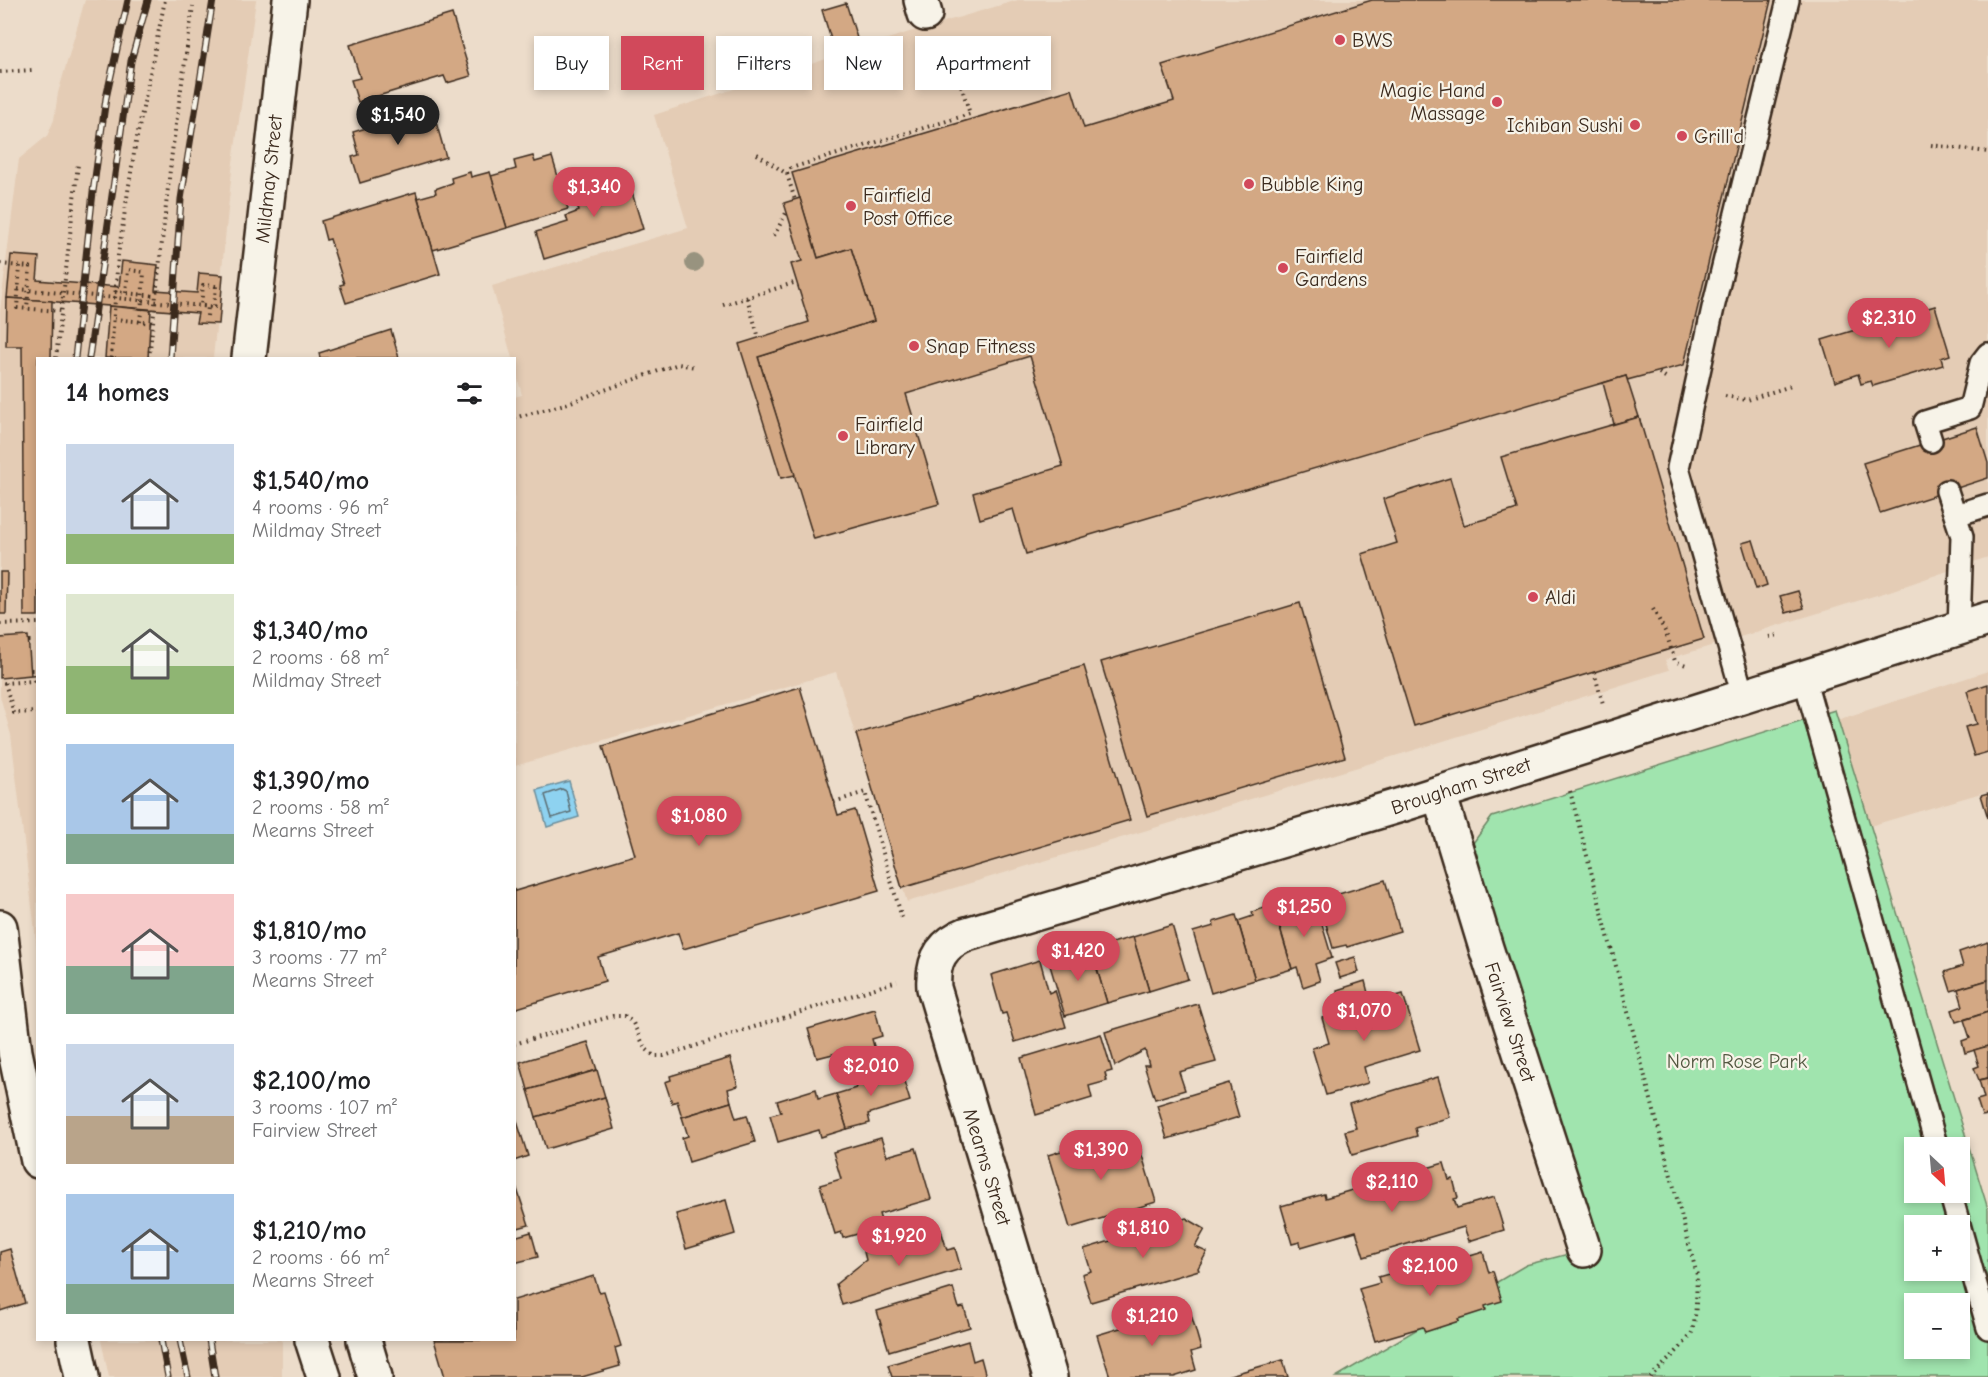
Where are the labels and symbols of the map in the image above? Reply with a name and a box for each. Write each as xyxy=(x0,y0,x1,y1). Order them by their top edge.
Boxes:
place label: BWS xyxy=(1352,29,1393,52)
marker: BWS xyxy=(1333,33,1347,47)
place label: Magic Hand Massage xyxy=(1380,79,1485,125)
pin: $1,540 xyxy=(349,95,447,146)
marker: Magic Hand Massage xyxy=(1490,95,1504,109)
street label: Mildmay Street xyxy=(251,112,287,244)
place label: Ichiban Sushi xyxy=(1507,114,1623,137)
marker: Ichiban Sushi xyxy=(1628,118,1642,132)
place label: Grill'd xyxy=(1694,125,1744,148)
marker: Grill'd xyxy=(1675,129,1689,143)
pin: $1,340 xyxy=(545,167,643,218)
place label: Bubble King xyxy=(1261,173,1364,196)
marker: Bubble King xyxy=(1242,177,1256,191)
place label: Fairfield Post Office xyxy=(863,184,953,230)
marker: Fairfield Post Office xyxy=(844,199,858,213)
place label: Fairfield Gardens xyxy=(1295,245,1367,291)
marker: Fairfield Gardens xyxy=(1276,261,1290,275)
pin: $2,310 xyxy=(1840,298,1938,349)
place label: Snap Fitness xyxy=(926,335,1035,358)
marker: Snap Fitness xyxy=(907,339,921,353)
place label: Fairfield Library xyxy=(855,413,923,459)
marker: Fairfield Library xyxy=(836,429,850,443)
place label: Aldi xyxy=(1545,586,1576,609)
marker: Aldi xyxy=(1526,590,1540,604)
street label: Brougham Street xyxy=(1388,752,1535,819)
pin: $1,080 xyxy=(650,796,748,847)
pin: $1,250 xyxy=(1255,887,1353,938)
pin: $1,420 xyxy=(1029,931,1127,982)
street label: Fairview Street xyxy=(1480,959,1541,1086)
pin: $1,070 xyxy=(1315,991,1413,1042)
pin: $2,010 xyxy=(822,1046,920,1097)
park label: Norm Rose Park xyxy=(1667,1050,1807,1073)
street label: Mearns Street xyxy=(958,1106,1016,1230)
pin: $1,390 xyxy=(1052,1130,1150,1181)
north arrow xyxy=(1904,1137,1970,1203)
pin: $2,110 xyxy=(1343,1162,1441,1213)
pin: $1,810 xyxy=(1094,1208,1192,1259)
pin: $1,920 xyxy=(850,1216,948,1267)
pin: $2,100 xyxy=(1381,1246,1479,1297)
pin: $1,210 xyxy=(1103,1296,1201,1347)

